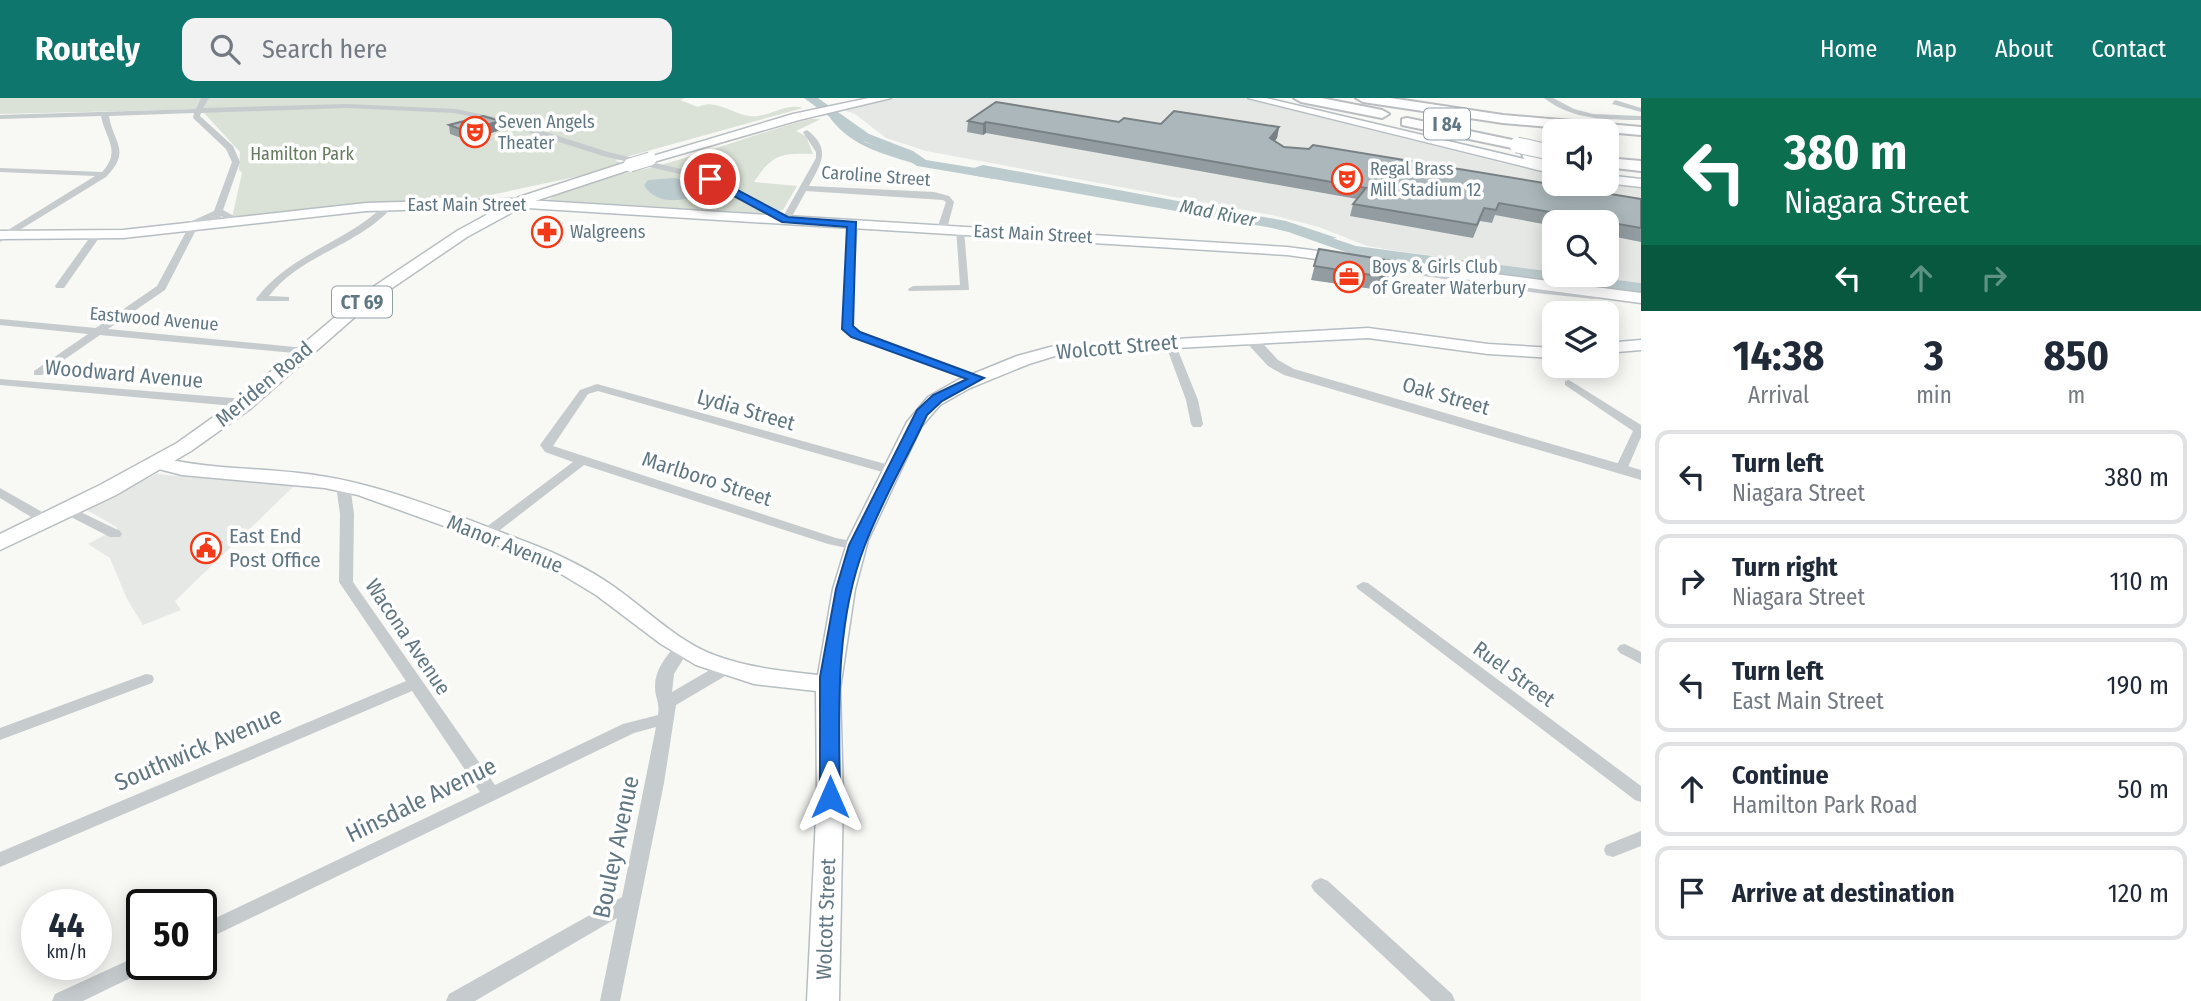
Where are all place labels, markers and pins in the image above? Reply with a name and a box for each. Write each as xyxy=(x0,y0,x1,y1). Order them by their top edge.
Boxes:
place label: Seven Angels Theater xyxy=(498,111,595,154)
theatre icon: Seven Angels Theater xyxy=(458,115,492,149)
pin xyxy=(680,149,740,209)
place label: Regal Brass Mill Stadium 12 xyxy=(1370,158,1481,201)
theatre icon: Regal Brass Mill Stadium 12 xyxy=(1330,162,1364,196)
pharmacy icon: Walgreens xyxy=(530,215,564,249)
place label: Walgreens xyxy=(570,221,646,243)
place label: Boys & Girls Club of Greater Waterbury xyxy=(1372,256,1526,299)
office icon: Boys & Girls Club of Greater Waterbury xyxy=(1332,260,1366,294)
place label: East End Post Office xyxy=(229,523,321,573)
public building icon: East End Post Office xyxy=(189,531,223,565)

